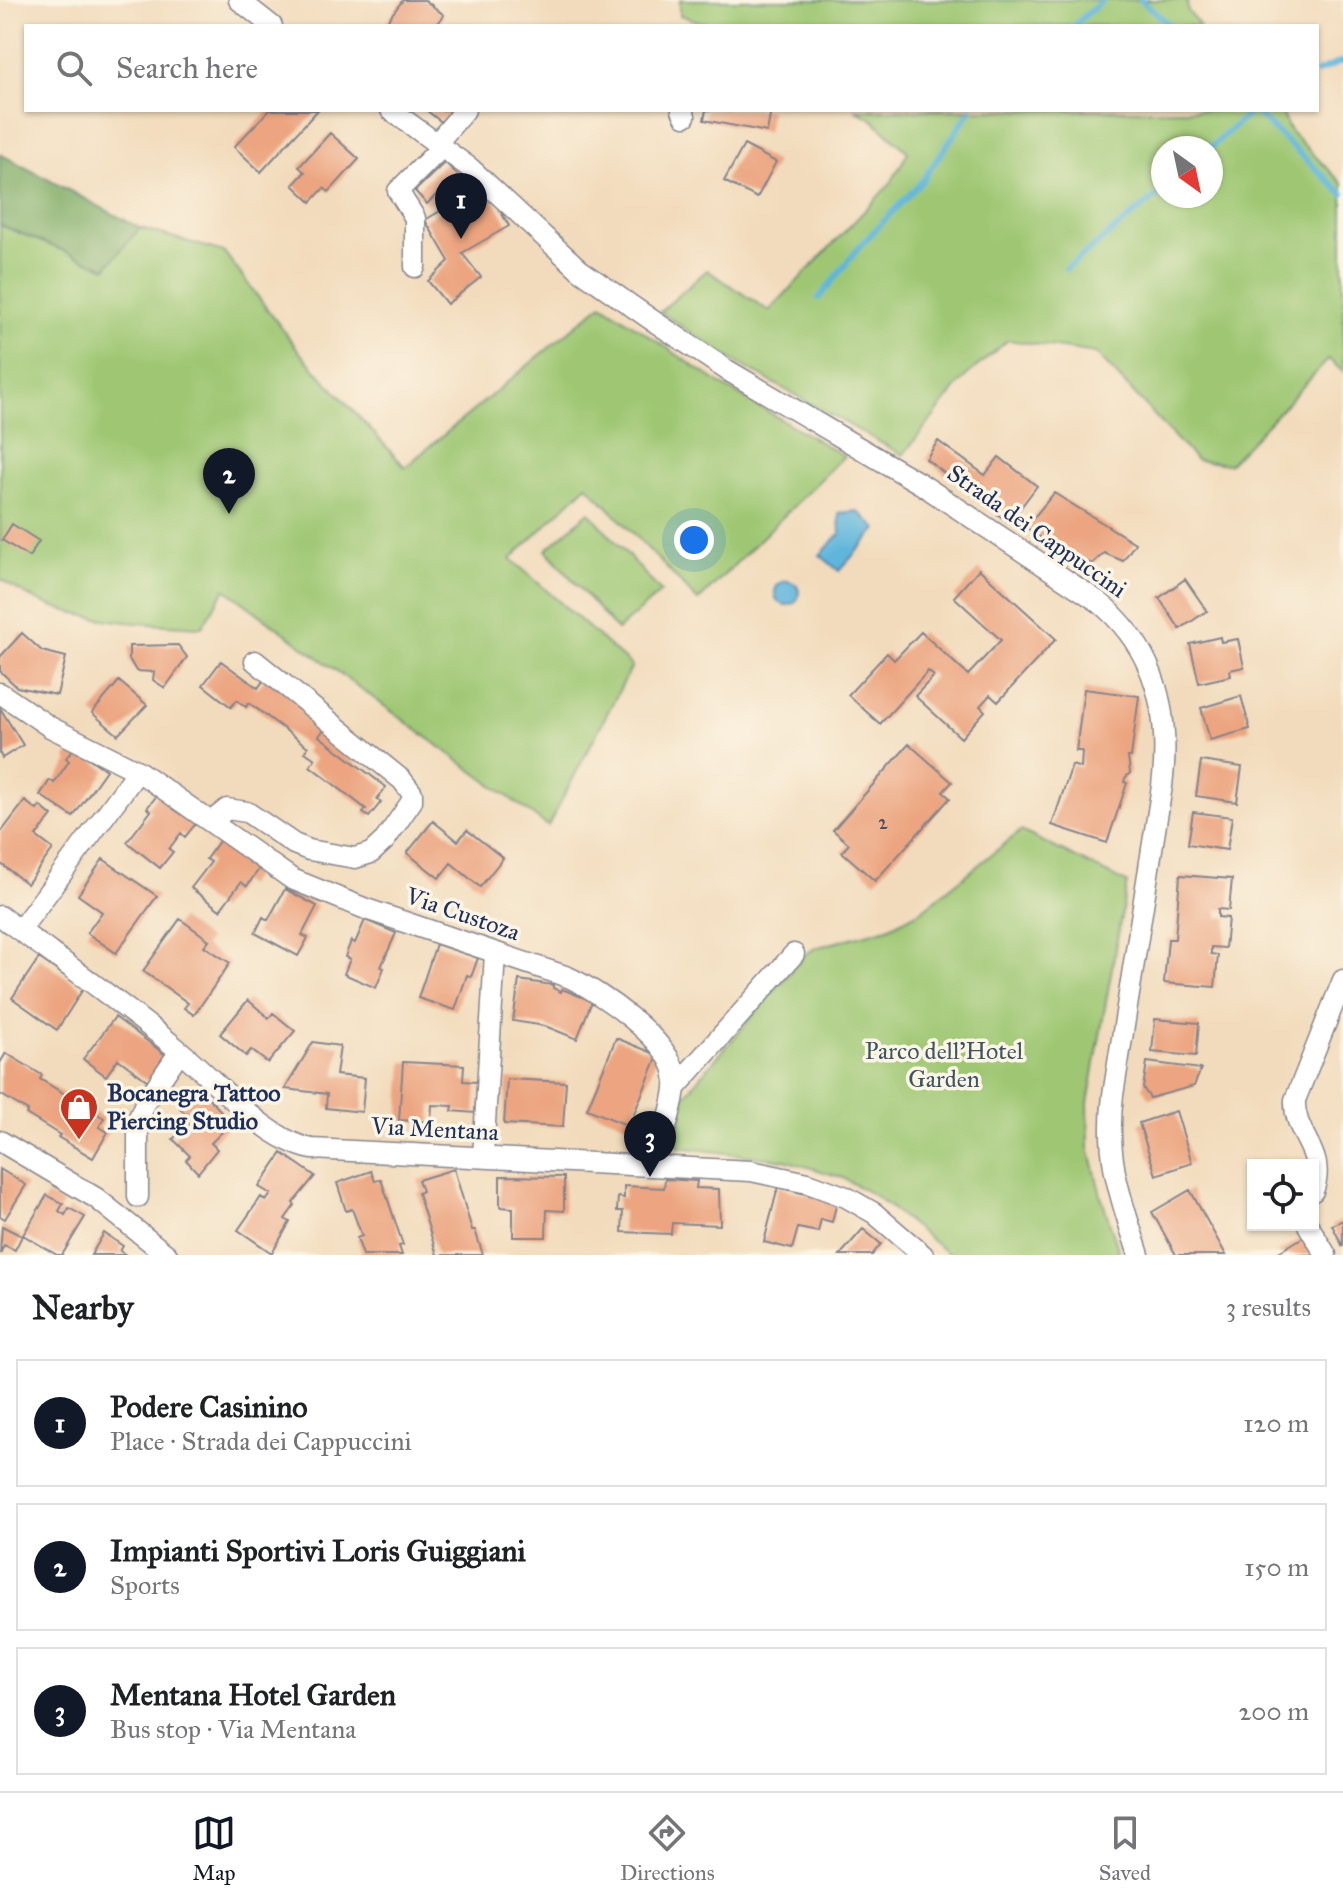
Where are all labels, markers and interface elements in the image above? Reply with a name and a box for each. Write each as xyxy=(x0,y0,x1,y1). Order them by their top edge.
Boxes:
search box xyxy=(24,24,1319,112)
icon: search xyxy=(52,46,96,90)
text: Search here xyxy=(116,50,258,86)
north arrow xyxy=(1151,136,1223,208)
pin: 1 xyxy=(435,173,487,239)
pin: 2 xyxy=(203,448,255,514)
street label: Strada dei Cappuccini xyxy=(941,458,1133,604)
your location xyxy=(674,520,714,560)
house number: 2 xyxy=(878,810,888,834)
street label: Via Custoza xyxy=(401,880,525,948)
park label: Parco dell'Hotel Garden xyxy=(865,1036,1024,1094)
place label: Bocanegra Tattoo Piercing Studio xyxy=(107,1078,281,1136)
shop icon: Bocanegra Tattoo Piercing Studio xyxy=(58,1086,100,1141)
street label: Via Mentana xyxy=(369,1111,500,1147)
pin: 3 xyxy=(624,1111,676,1177)
map controls xyxy=(1247,1159,1319,1231)
button: locate xyxy=(1247,1159,1319,1231)
text: Nearby xyxy=(32,1287,134,1328)
text: 3 results xyxy=(1226,1291,1311,1323)
text: Podere Casinino xyxy=(110,1389,308,1425)
text: 1 xyxy=(55,1407,65,1439)
text: 120 m xyxy=(1243,1407,1309,1439)
text: Place · Strada dei Cappuccini xyxy=(110,1425,412,1457)
text: Impianti Sportivi Loris Guiggiani xyxy=(110,1533,526,1569)
text: 2 xyxy=(54,1551,66,1583)
text: 150 m xyxy=(1244,1551,1309,1583)
text: Sports xyxy=(110,1569,180,1601)
text: Mentana Hotel Garden xyxy=(110,1677,396,1713)
text: 3 xyxy=(55,1695,65,1727)
text: 200 m xyxy=(1238,1695,1309,1727)
text: Bus stop · Via Mentana xyxy=(110,1713,356,1745)
tab: Map xyxy=(192,1811,236,1886)
tab: Directions xyxy=(620,1811,715,1886)
tab: Saved xyxy=(1099,1811,1151,1886)

